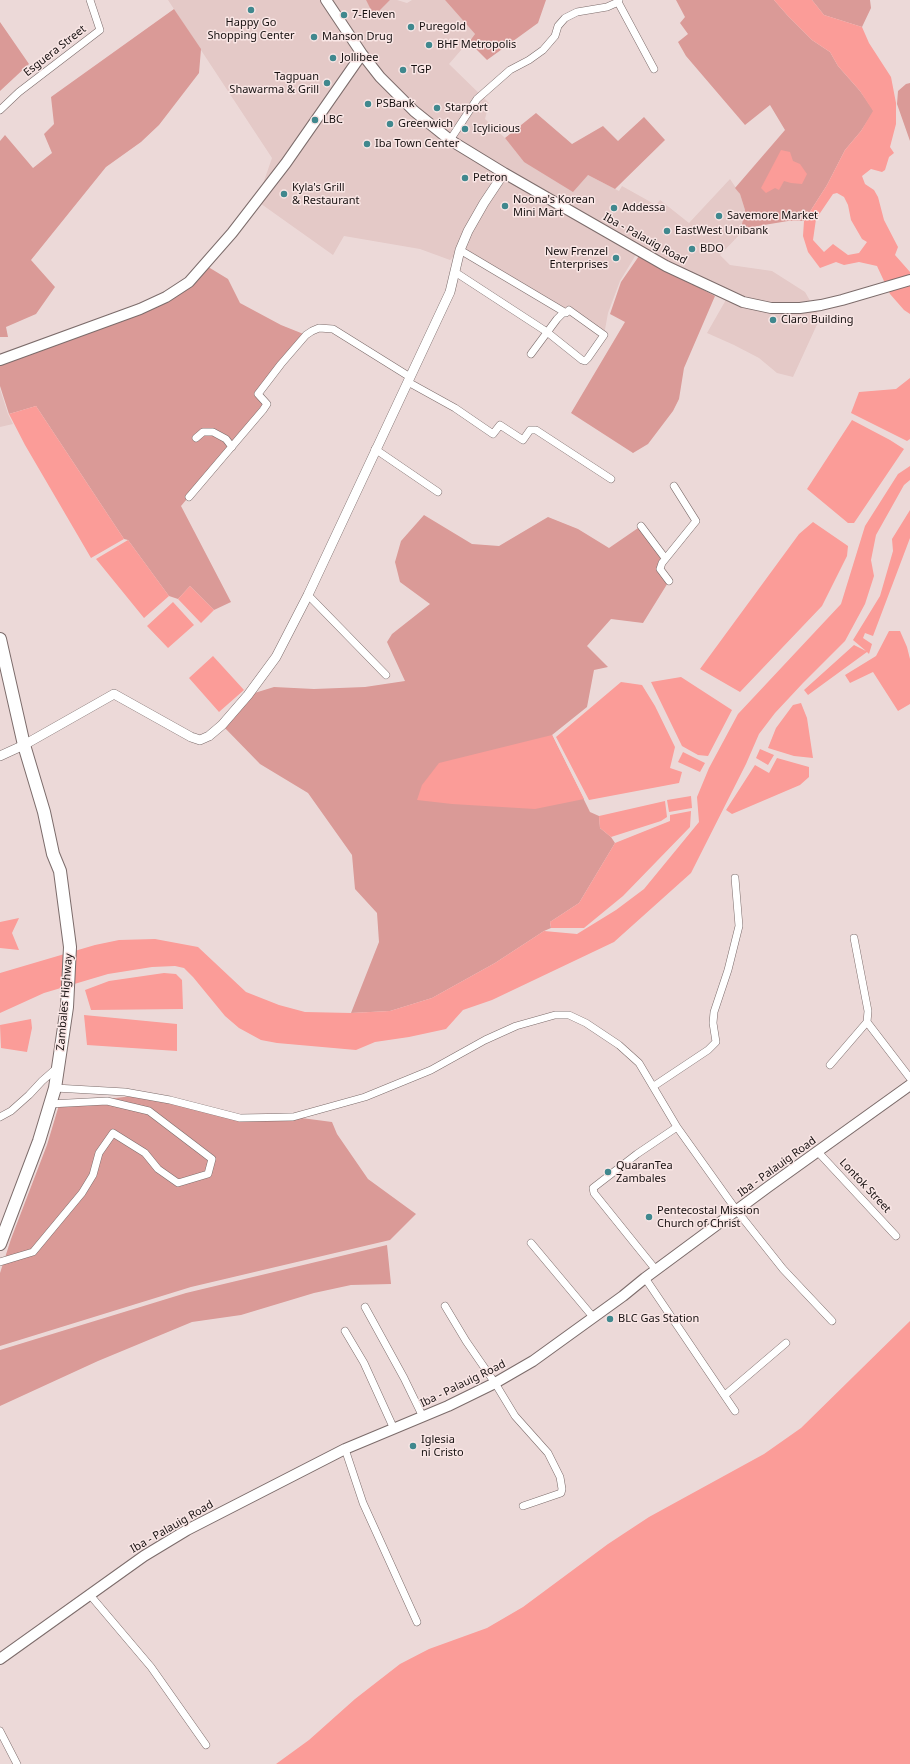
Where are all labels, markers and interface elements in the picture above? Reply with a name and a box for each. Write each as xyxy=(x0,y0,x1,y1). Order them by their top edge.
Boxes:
marker: Happy Go Shopping Center xyxy=(246,5,256,15)
place label: 7-Eleven xyxy=(352,8,395,22)
marker: 7-Eleven xyxy=(339,10,349,20)
place label: Happy Go Shopping Center xyxy=(208,16,294,42)
place label: Puregold xyxy=(419,20,466,34)
marker: Puregold xyxy=(406,22,416,32)
street label: Esguera Street xyxy=(21,23,89,79)
place label: Manson Drug xyxy=(322,30,393,44)
marker: Manson Drug xyxy=(309,32,319,42)
place label: BHF Metropolis xyxy=(437,38,516,52)
marker: BHF Metropolis xyxy=(424,40,434,50)
place label: Jollibee xyxy=(341,51,378,65)
marker: Jollibee xyxy=(328,53,338,63)
place label: TGP xyxy=(411,63,432,77)
marker: TGP xyxy=(398,65,408,75)
place label: Tagpuan Shawarma & Grill xyxy=(229,70,319,96)
marker: Tagpuan Shawarma & Grill xyxy=(322,78,332,88)
place label: PSBank xyxy=(376,97,415,111)
marker: PSBank xyxy=(363,99,373,109)
place label: Starport xyxy=(445,101,488,115)
marker: Starport xyxy=(432,103,442,113)
place label: LBC xyxy=(323,113,343,127)
marker: LBC xyxy=(310,115,320,125)
place label: Greenwich xyxy=(398,117,453,131)
marker: Greenwich xyxy=(385,119,395,129)
place label: Icylicious xyxy=(473,122,520,136)
marker: Icylicious xyxy=(460,124,470,134)
place label: Iba Town Center xyxy=(375,137,459,151)
marker: Iba Town Center xyxy=(362,139,372,149)
place label: Petron xyxy=(473,171,508,185)
marker: Petron xyxy=(460,173,470,183)
place label: Kyla's Grill & Restaurant xyxy=(292,181,359,207)
marker: Kyla's Grill & Restaurant xyxy=(279,189,289,199)
place label: Noona's Korean Mini Mart xyxy=(513,193,595,219)
marker: Noona's Korean Mini Mart xyxy=(500,201,510,211)
place label: Addessa xyxy=(622,201,665,215)
marker: Addessa xyxy=(609,203,619,213)
place label: Savemore Market xyxy=(727,209,818,223)
street label: Iba - Palauig Road xyxy=(601,211,689,267)
marker: Savemore Market xyxy=(714,211,724,221)
place label: EastWest Unibank xyxy=(675,224,768,238)
marker: EastWest Unibank xyxy=(662,226,672,236)
place label: BDO xyxy=(700,242,724,256)
marker: BDO xyxy=(687,244,697,254)
place label: New Frenzel Enterprises xyxy=(545,245,608,271)
marker: New Frenzel Enterprises xyxy=(611,253,621,263)
place label: Claro Building xyxy=(781,313,854,327)
marker: Claro Building xyxy=(768,315,778,325)
street label: Zambales Highway xyxy=(54,953,76,1051)
street label: Iba - Palauig Road xyxy=(735,1134,819,1200)
street label: Lontok Street xyxy=(837,1156,893,1216)
place label: QuaranTea Zambales xyxy=(616,1159,673,1185)
marker: QuaranTea Zambales xyxy=(603,1167,613,1177)
place label: Pentecostal Mission Church of Christ xyxy=(657,1204,760,1230)
marker: Pentecostal Mission Church of Christ xyxy=(644,1212,654,1222)
place label: BLC Gas Station xyxy=(618,1312,699,1326)
marker: BLC Gas Station xyxy=(605,1314,615,1324)
street label: Iba - Palauig Road xyxy=(418,1358,508,1410)
place label: Iglesia ni Cristo xyxy=(421,1433,464,1459)
marker: Iglesia ni Cristo xyxy=(408,1441,418,1451)
street label: Iba - Palauig Road xyxy=(128,1498,216,1556)

